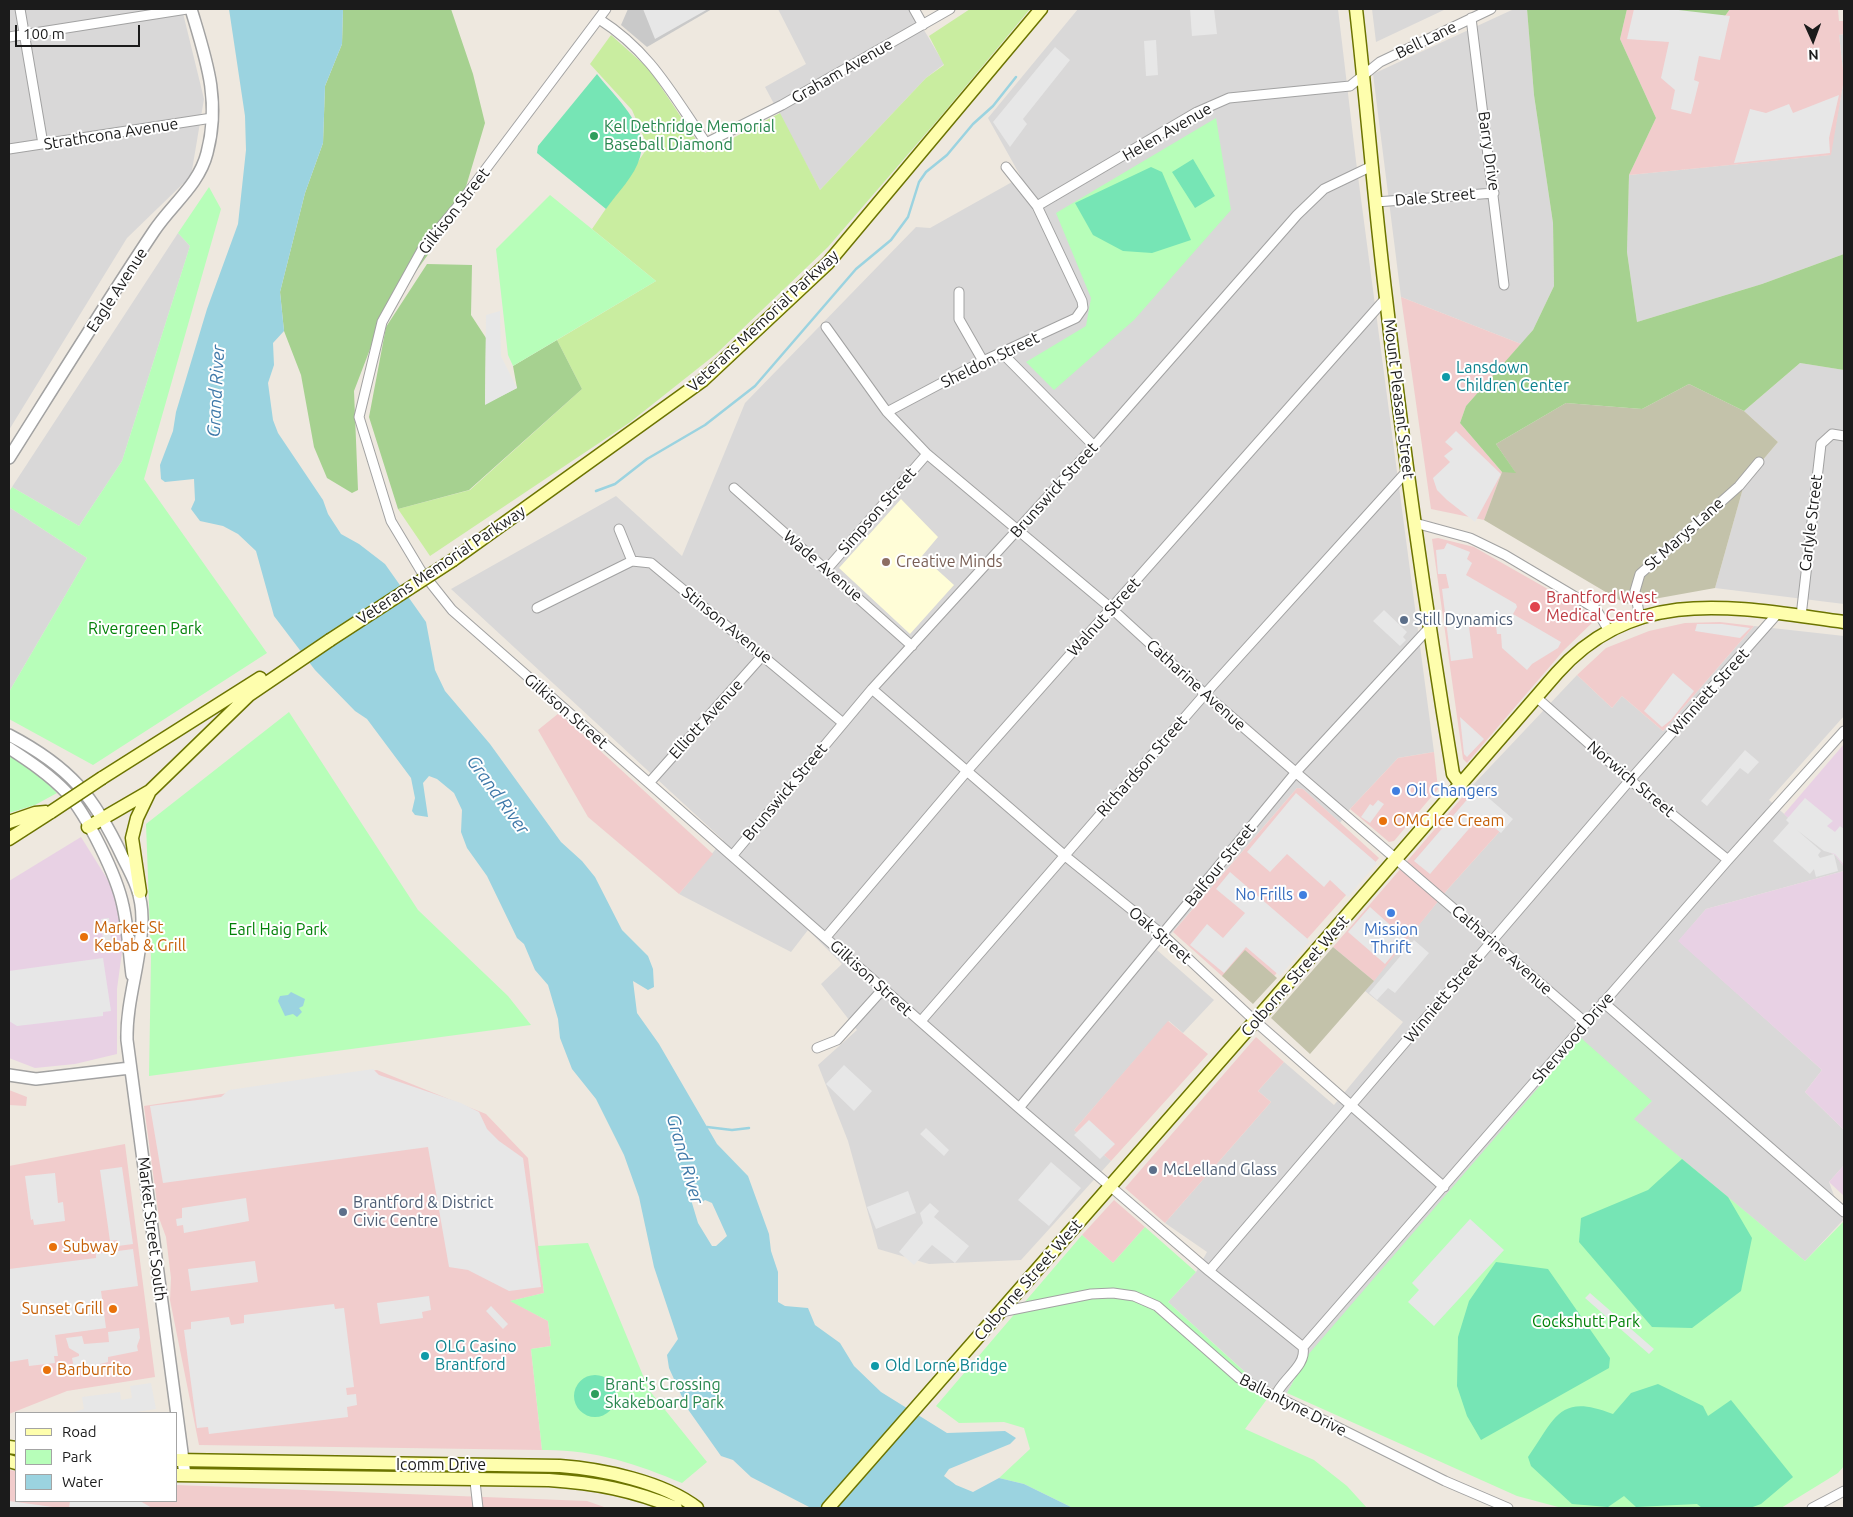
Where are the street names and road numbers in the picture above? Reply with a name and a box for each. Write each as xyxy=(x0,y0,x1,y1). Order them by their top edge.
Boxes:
street label: Bell Lane xyxy=(1392,17,1460,63)
street label: Graham Avenue xyxy=(788,34,896,108)
street label: Helen Avenue xyxy=(1119,99,1215,165)
street label: Barry Drive xyxy=(1474,110,1504,192)
street label: Strathcona Avenue xyxy=(42,114,180,154)
street label: Gilkison Street xyxy=(414,164,494,258)
street label: Dale Street xyxy=(1394,184,1476,210)
street label: Eagle Avenue xyxy=(83,244,151,336)
street label: Veterans Memorial Parkway xyxy=(683,246,843,396)
street label: Mount Pleasant Street xyxy=(1380,318,1418,480)
street label: Sheldon Street xyxy=(938,328,1042,392)
street label: Brunswick Street xyxy=(1006,438,1102,542)
street label: Simpson Street xyxy=(834,463,920,559)
street label: Carlyle Street xyxy=(1796,474,1826,572)
street label: St Marys Lane xyxy=(1641,494,1727,574)
street label: Veterans Memorial Parkway xyxy=(353,501,529,629)
street label: Wade Avenue xyxy=(780,526,866,606)
street label: Walnut Street xyxy=(1063,573,1145,661)
street label: Stinson Avenue xyxy=(678,583,776,667)
street label: Catharine Avenue xyxy=(1142,635,1250,735)
street label: Winniett Street xyxy=(1665,644,1753,740)
street label: Gilkison Street xyxy=(520,669,612,753)
street label: Elliott Avenue xyxy=(665,675,747,763)
street label: Richardson Street xyxy=(1093,711,1191,821)
street label: Norwich Street xyxy=(1583,737,1679,821)
street label: Brunswick Street xyxy=(739,739,831,845)
street label: Balfour Street xyxy=(1181,819,1259,911)
street label: Catharine Avenue xyxy=(1448,901,1556,999)
street label: Oak Street xyxy=(1125,902,1195,968)
street label: Colborne Street West xyxy=(1237,911,1353,1041)
street label: Gilkison Street xyxy=(826,936,916,1020)
street label: Winniett Street xyxy=(1400,949,1486,1047)
street label: Sherwood Drive xyxy=(1528,988,1618,1088)
street label: Market Street South xyxy=(134,1156,170,1302)
street label: Colborne Street West xyxy=(970,1215,1086,1345)
street label: Ballantyne Drive xyxy=(1236,1370,1350,1440)
street label: Icomm Drive xyxy=(396,1455,486,1475)

